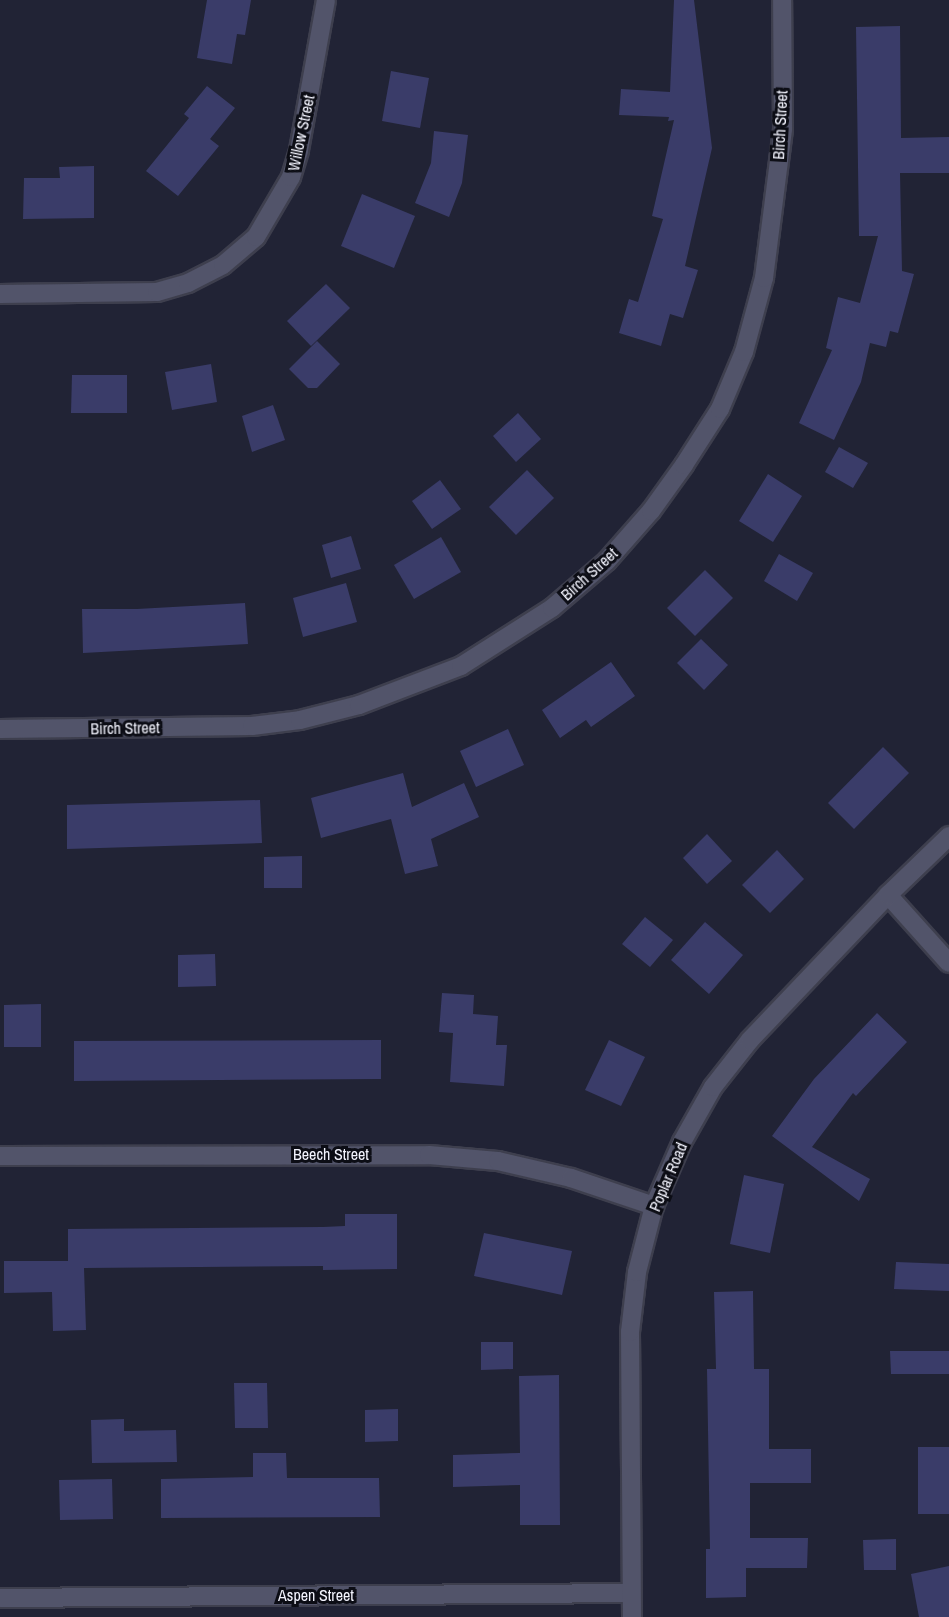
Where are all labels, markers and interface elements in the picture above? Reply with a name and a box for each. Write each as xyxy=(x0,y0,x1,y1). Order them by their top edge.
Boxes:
street label: Birch Street xyxy=(769,90,791,160)
street label: Willow Street xyxy=(284,93,318,173)
street label: Birch Street xyxy=(557,544,621,604)
street label: Birch Street xyxy=(90,718,160,738)
street label: Poplar Road xyxy=(645,1140,691,1214)
street label: Beech Street xyxy=(293,1144,369,1164)
street label: Aspen Street xyxy=(278,1585,354,1605)

